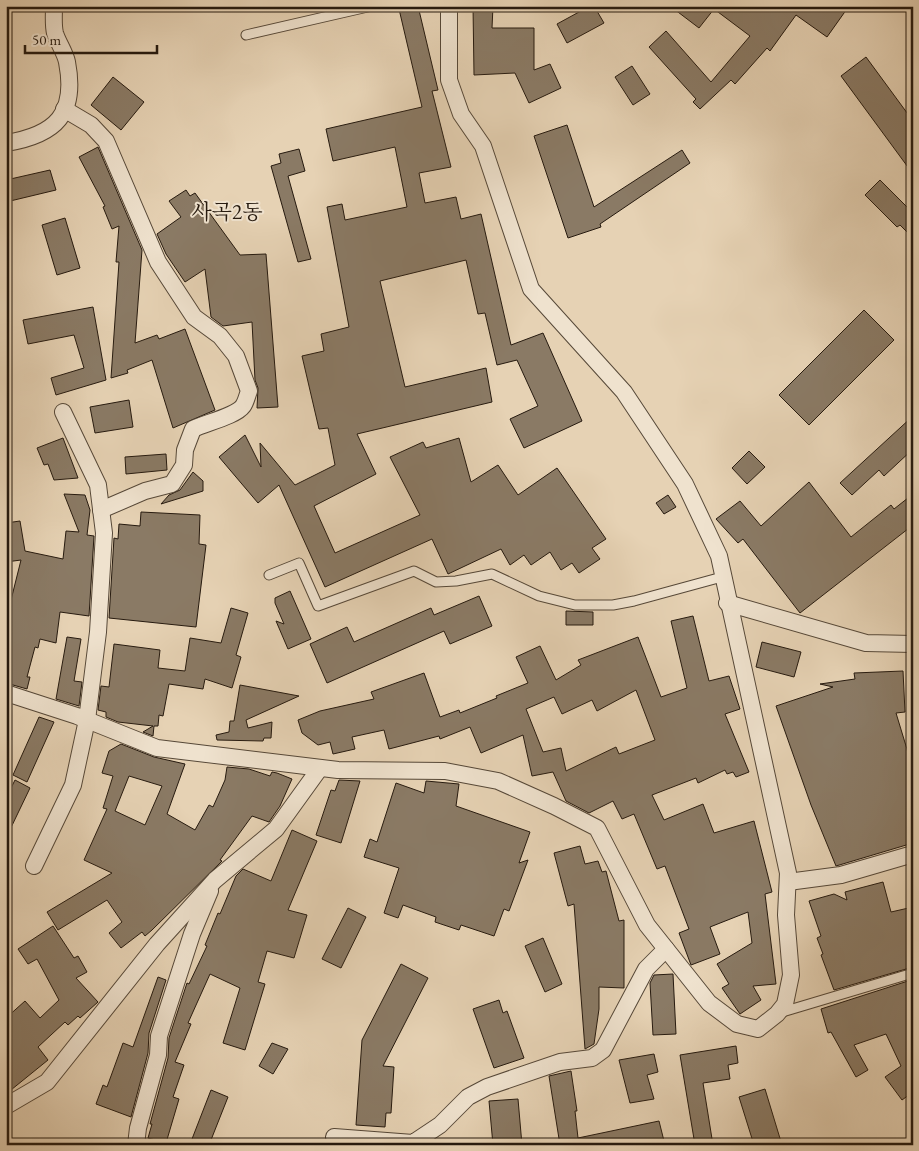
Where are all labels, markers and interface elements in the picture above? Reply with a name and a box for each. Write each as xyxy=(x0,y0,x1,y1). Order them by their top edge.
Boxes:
scale bar xyxy=(25,22,158,54)
text: 50 m xyxy=(32,30,61,49)
district label: 사곡2동 xyxy=(192,198,262,225)

